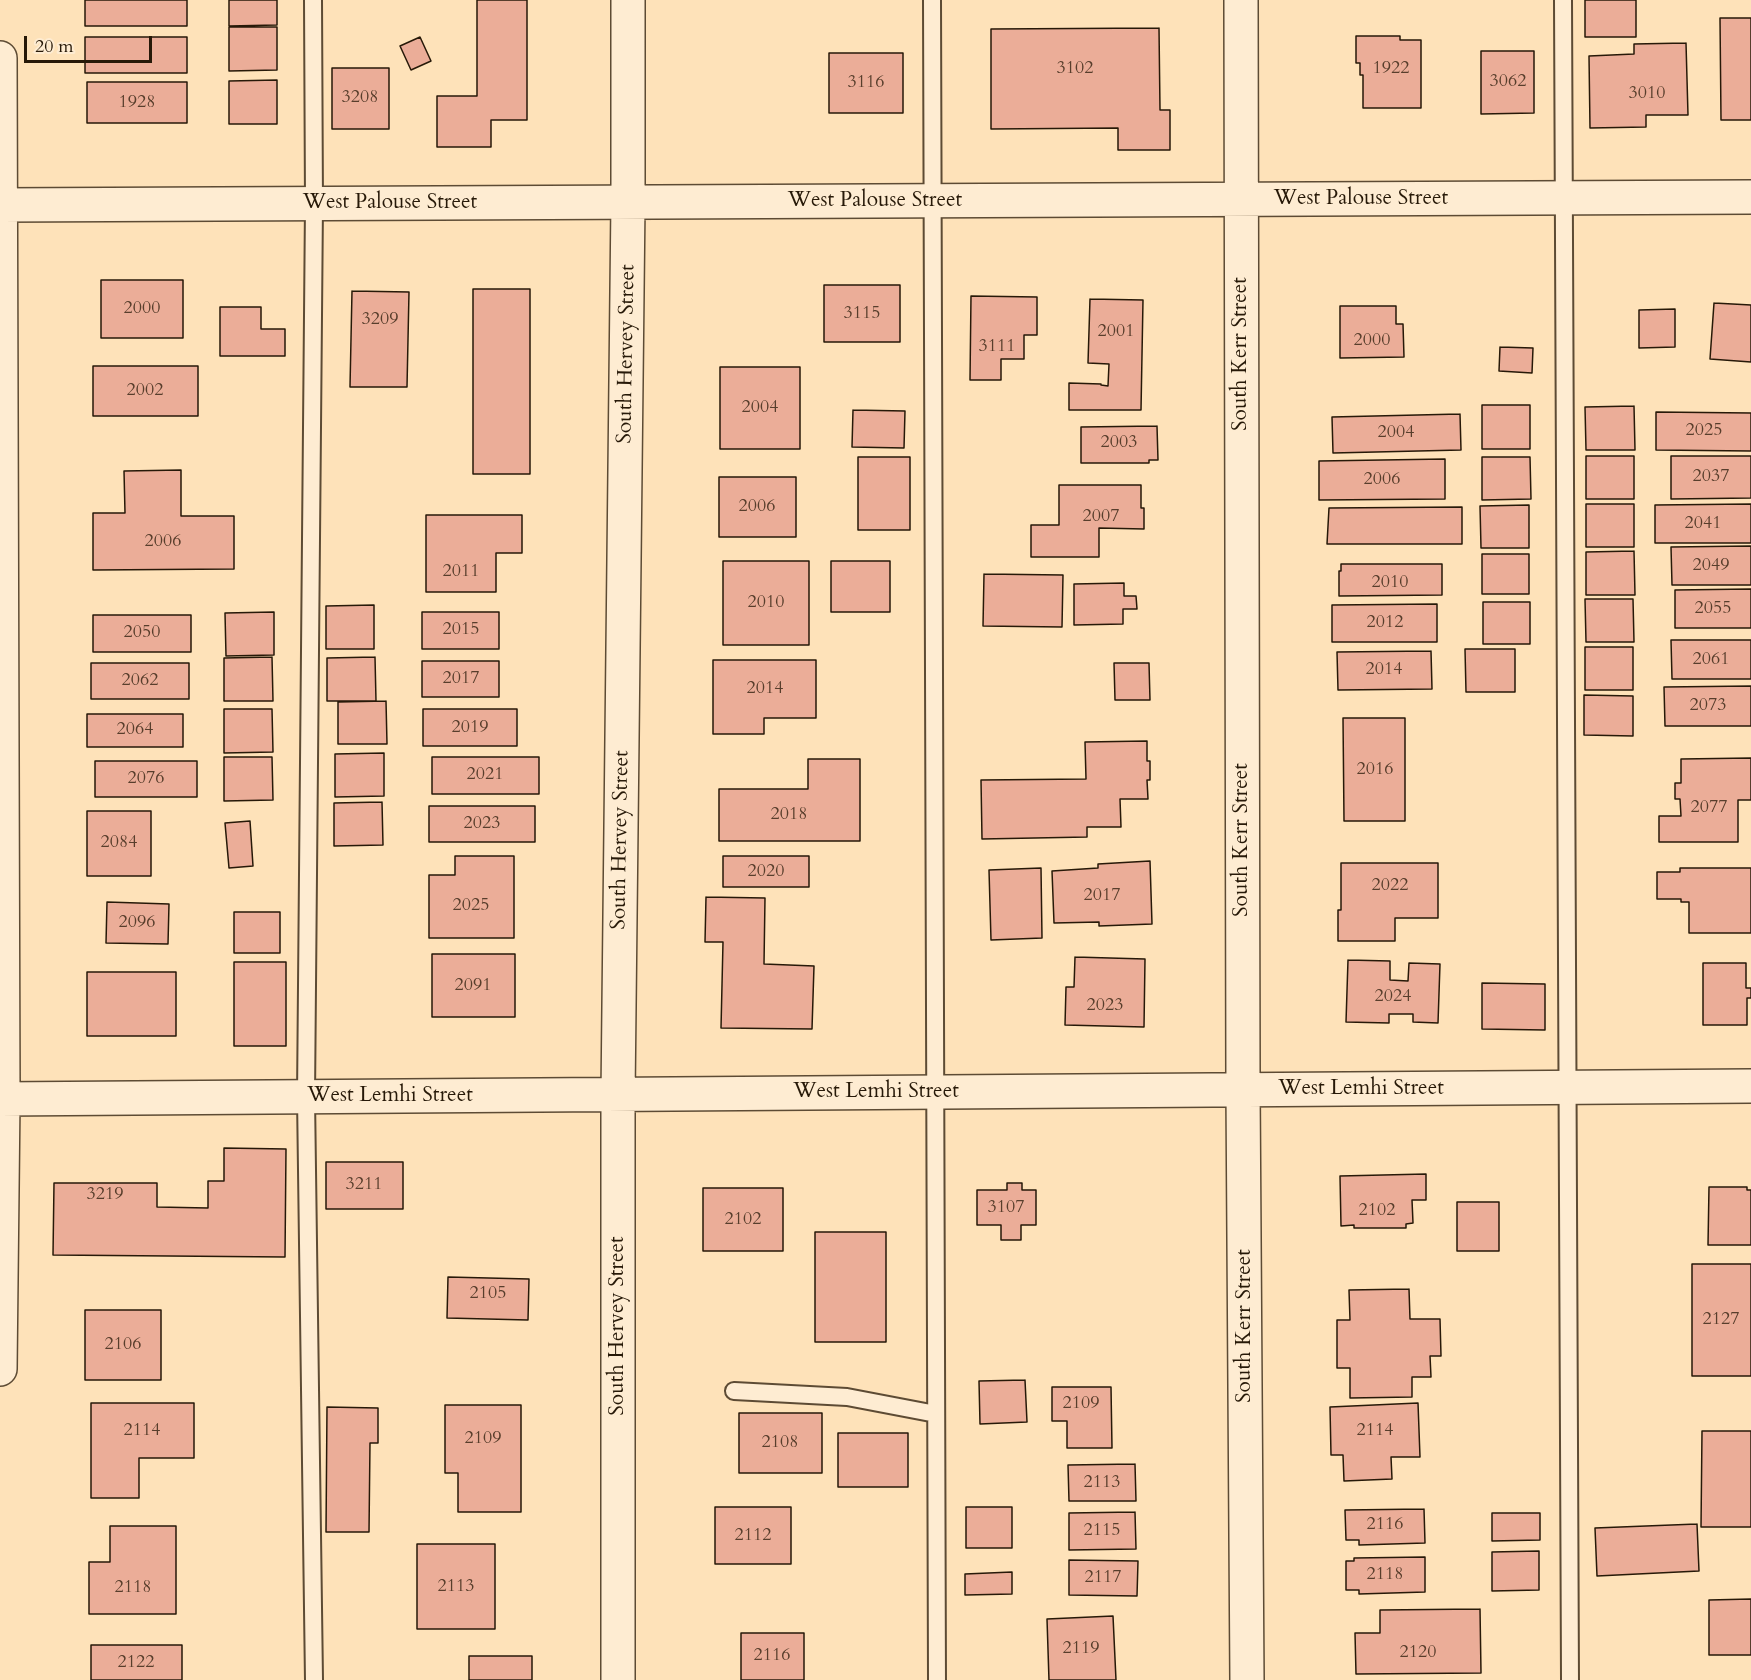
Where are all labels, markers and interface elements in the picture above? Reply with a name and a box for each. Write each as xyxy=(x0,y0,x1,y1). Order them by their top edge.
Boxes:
scale bar xyxy=(27,24,154,62)
text: 20 m xyxy=(35,34,74,59)
house number: 3102 xyxy=(1057,58,1093,80)
house number: 1922 xyxy=(1373,58,1409,80)
house number: 3062 xyxy=(1490,71,1526,93)
house number: 3116 xyxy=(848,72,884,94)
house number: 3010 xyxy=(1629,83,1665,105)
house number: 3208 xyxy=(342,87,378,109)
house number: 1928 xyxy=(119,92,155,114)
street label: West Palouse Street xyxy=(1274,186,1448,212)
street label: West Palouse Street xyxy=(788,188,962,214)
street label: West Palouse Street xyxy=(303,190,477,216)
street label: South Hervey Street xyxy=(613,264,641,444)
street label: South Kerr Street xyxy=(1228,277,1254,431)
house number: 2000 xyxy=(124,298,160,320)
house number: 3115 xyxy=(844,303,880,325)
house number: 3209 xyxy=(362,309,398,331)
house number: 2001 xyxy=(1098,321,1134,343)
house number: 2000 xyxy=(1354,330,1390,352)
house number: 3111 xyxy=(979,336,1015,358)
house number: 2002 xyxy=(127,380,163,402)
house number: 2004 xyxy=(742,397,778,419)
house number: 2025 xyxy=(1686,420,1722,442)
house number: 2004 xyxy=(1378,422,1414,444)
house number: 2003 xyxy=(1101,432,1137,454)
house number: 2037 xyxy=(1693,466,1729,488)
house number: 2006 xyxy=(1364,469,1400,491)
house number: 2006 xyxy=(739,496,775,518)
house number: 2007 xyxy=(1083,506,1119,528)
house number: 2041 xyxy=(1685,513,1721,535)
house number: 2006 xyxy=(145,531,181,553)
house number: 2049 xyxy=(1693,555,1729,577)
house number: 2011 xyxy=(443,561,479,583)
house number: 2010 xyxy=(1372,572,1408,594)
house number: 2010 xyxy=(748,592,784,614)
house number: 2055 xyxy=(1695,598,1731,620)
house number: 2012 xyxy=(1367,612,1403,634)
house number: 2015 xyxy=(443,619,479,641)
house number: 2050 xyxy=(124,622,160,644)
house number: 2061 xyxy=(1693,649,1729,671)
house number: 2014 xyxy=(1366,659,1402,681)
house number: 2017 xyxy=(443,668,479,690)
house number: 2062 xyxy=(122,670,158,692)
house number: 2014 xyxy=(747,678,783,700)
house number: 2073 xyxy=(1690,695,1726,717)
house number: 2019 xyxy=(452,717,488,739)
house number: 2064 xyxy=(117,719,153,741)
street label: South Hervey Street xyxy=(607,750,635,930)
house number: 2016 xyxy=(1357,759,1393,781)
street label: South Kerr Street xyxy=(1229,763,1255,917)
house number: 2021 xyxy=(467,764,503,786)
house number: 2076 xyxy=(128,768,164,790)
house number: 2077 xyxy=(1691,797,1727,819)
house number: 2018 xyxy=(771,804,807,826)
house number: 2023 xyxy=(464,813,500,835)
house number: 2084 xyxy=(101,832,137,854)
house number: 2020 xyxy=(748,861,784,883)
house number: 2022 xyxy=(1372,875,1408,897)
house number: 2017 xyxy=(1084,885,1120,907)
house number: 2025 xyxy=(453,895,489,917)
house number: 2096 xyxy=(119,912,155,934)
house number: 2091 xyxy=(455,975,491,997)
house number: 2024 xyxy=(1375,986,1411,1008)
house number: 2023 xyxy=(1087,995,1123,1017)
street label: West Lemhi Street xyxy=(1278,1076,1444,1102)
street label: West Lemhi Street xyxy=(793,1079,959,1105)
street label: West Lemhi Street xyxy=(307,1083,473,1109)
house number: 3211 xyxy=(346,1174,382,1196)
house number: 3219 xyxy=(87,1184,123,1206)
house number: 3107 xyxy=(988,1197,1024,1219)
house number: 2102 xyxy=(1359,1200,1395,1222)
house number: 2102 xyxy=(725,1209,761,1231)
street label: South Hervey Street xyxy=(605,1236,631,1416)
street label: South Kerr Street xyxy=(1232,1249,1258,1403)
house number: 2105 xyxy=(470,1283,506,1305)
house number: 2127 xyxy=(1703,1309,1739,1331)
house number: 2106 xyxy=(105,1334,141,1356)
house number: 2109 xyxy=(1063,1393,1099,1415)
house number: 2114 xyxy=(124,1420,160,1442)
house number: 2114 xyxy=(1357,1420,1393,1442)
house number: 2109 xyxy=(465,1428,501,1450)
house number: 2108 xyxy=(762,1432,798,1454)
house number: 2113 xyxy=(1084,1472,1120,1494)
house number: 2116 xyxy=(1367,1514,1403,1536)
house number: 2115 xyxy=(1084,1520,1120,1542)
house number: 2112 xyxy=(735,1525,771,1547)
house number: 2118 xyxy=(1367,1564,1403,1586)
house number: 2117 xyxy=(1085,1567,1121,1589)
house number: 2113 xyxy=(438,1576,474,1598)
house number: 2118 xyxy=(115,1577,151,1599)
house number: 2119 xyxy=(1063,1638,1099,1660)
house number: 2120 xyxy=(1400,1642,1436,1664)
house number: 2116 xyxy=(754,1645,790,1667)
house number: 2122 xyxy=(118,1652,154,1674)

